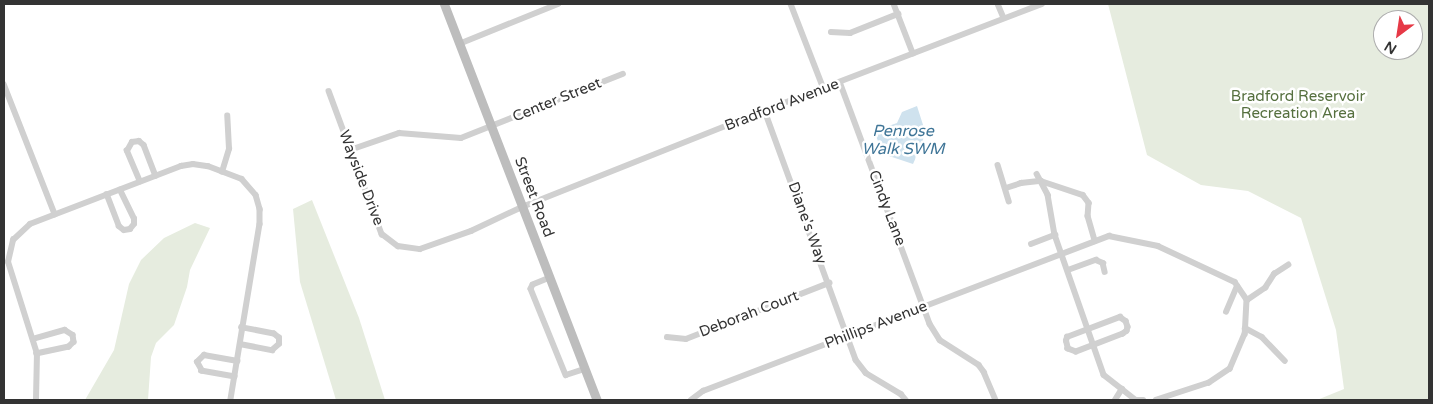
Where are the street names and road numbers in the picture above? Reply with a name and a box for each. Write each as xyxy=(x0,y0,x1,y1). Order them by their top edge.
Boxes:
street label: Center Street xyxy=(510,74,604,126)
street label: Bradford Avenue xyxy=(722,75,842,135)
street label: Wayside Drive xyxy=(335,128,387,228)
street label: Street Road xyxy=(510,154,558,240)
street label: Cindy Lane xyxy=(864,168,910,248)
street label: Diane's Way xyxy=(784,179,830,267)
street label: Deborah Court xyxy=(697,287,801,341)
street label: Phillips Avenue xyxy=(822,297,930,353)

